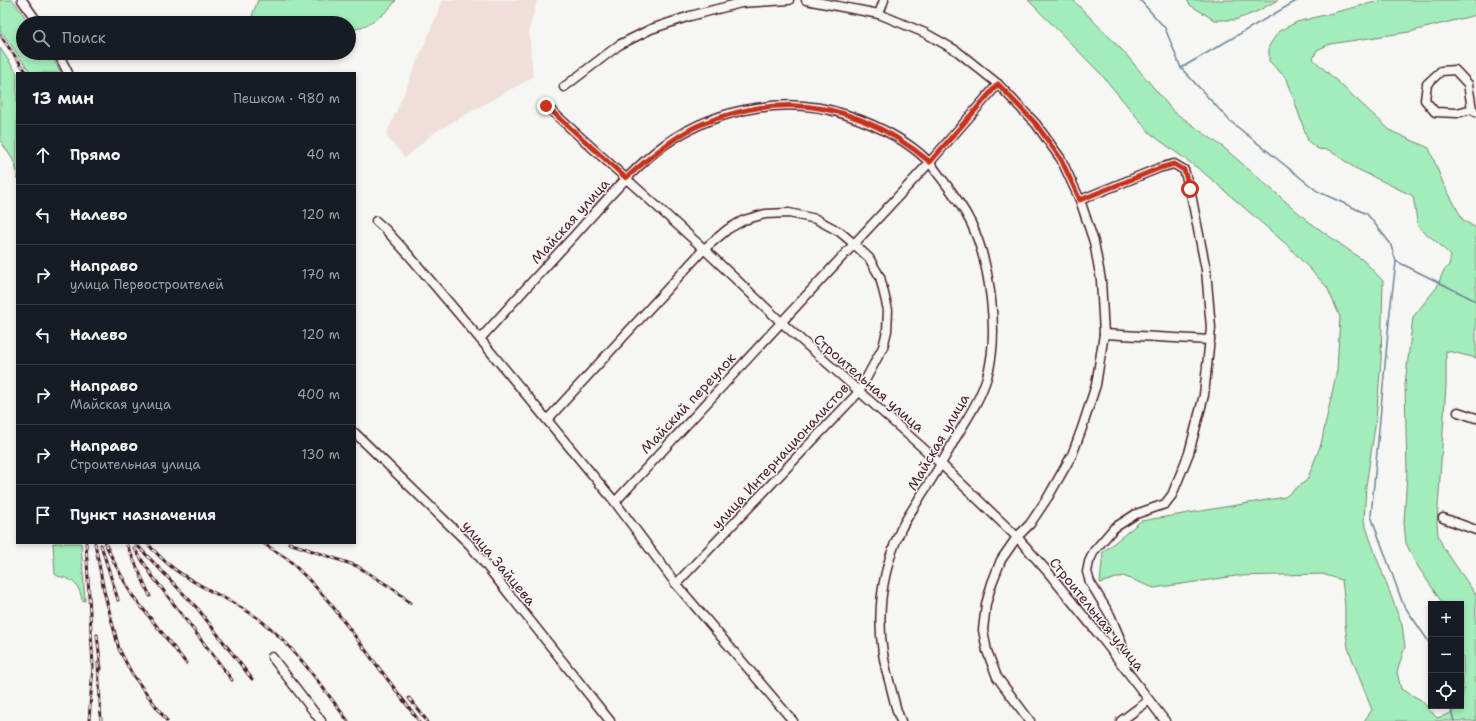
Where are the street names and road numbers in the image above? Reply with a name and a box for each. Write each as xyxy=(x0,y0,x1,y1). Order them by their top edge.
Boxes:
street label: Майская улица xyxy=(527,174,613,267)
street label: Строительная улица xyxy=(810,330,928,436)
street label: Майский переулок xyxy=(637,348,740,457)
street label: улица Интернационалистов xyxy=(707,379,853,533)
street label: Майская улица xyxy=(903,390,973,494)
street label: улица Зайцева xyxy=(458,517,540,610)
street label: Строительная улица xyxy=(1046,554,1148,675)

